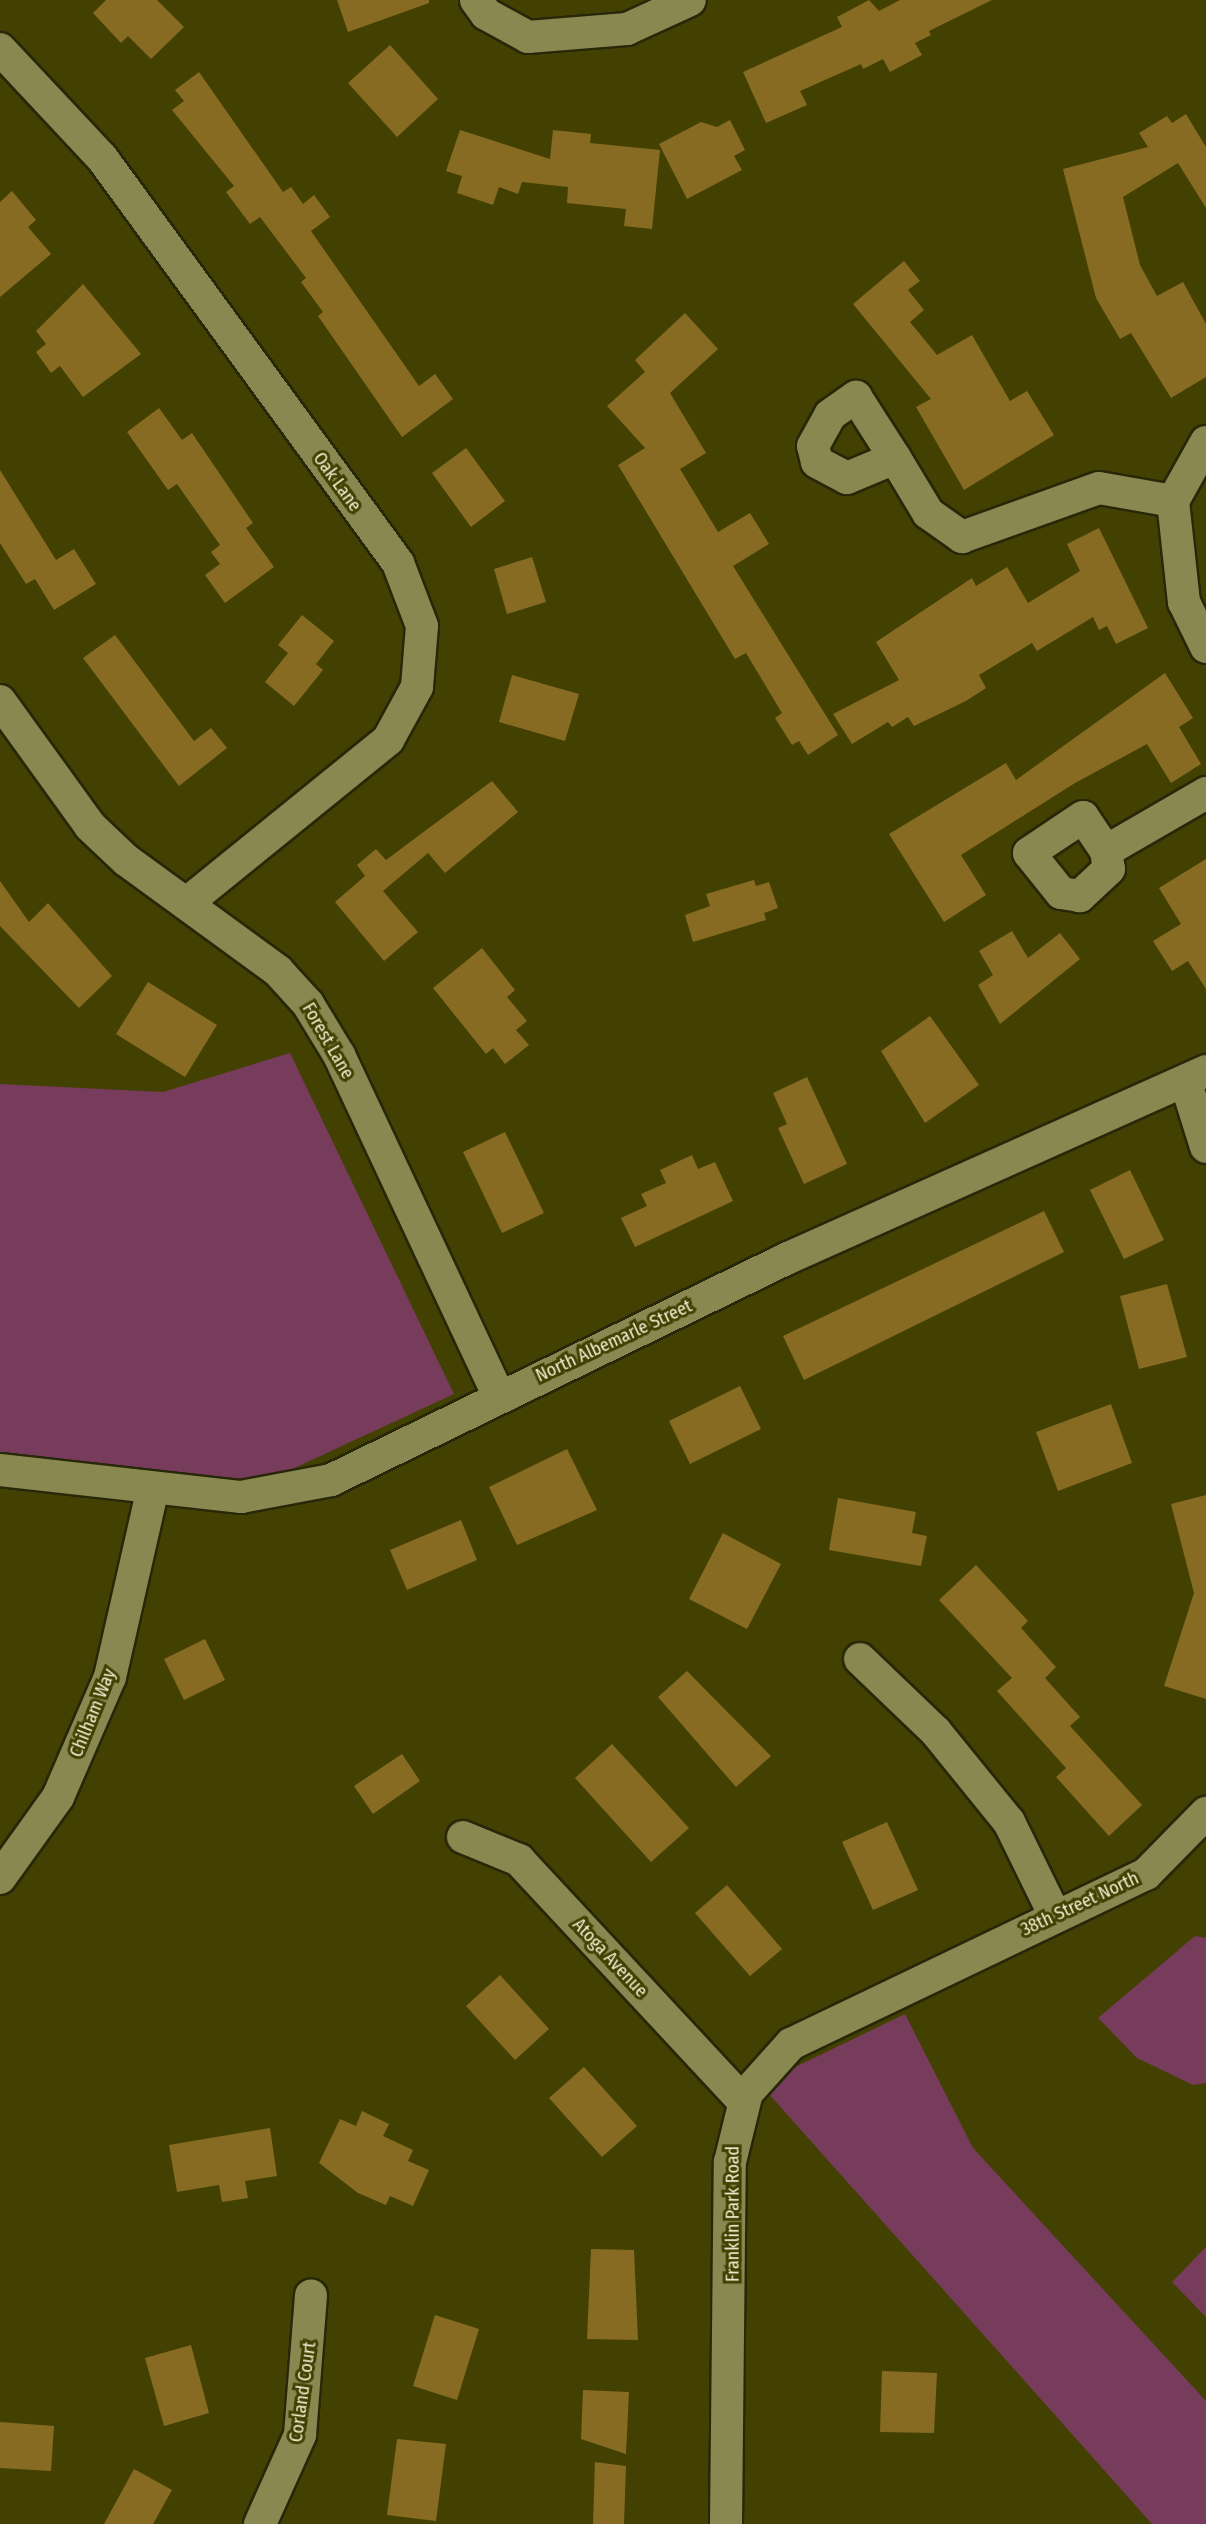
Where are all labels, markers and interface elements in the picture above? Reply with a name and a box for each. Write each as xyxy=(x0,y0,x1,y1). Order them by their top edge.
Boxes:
street label: Oak Lane xyxy=(308,448,366,516)
street label: Forest Lane xyxy=(298,999,358,1083)
street label: North Albemarle Street xyxy=(532,1295,696,1387)
street label: Chilham Way xyxy=(65,1666,121,1760)
street label: 38th Street North xyxy=(1018,1867,1142,1941)
street label: Atoga Avenue xyxy=(568,1914,652,2002)
street label: Franklin Park Road xyxy=(722,2146,744,2282)
street label: Corland Court xyxy=(285,2340,321,2444)

